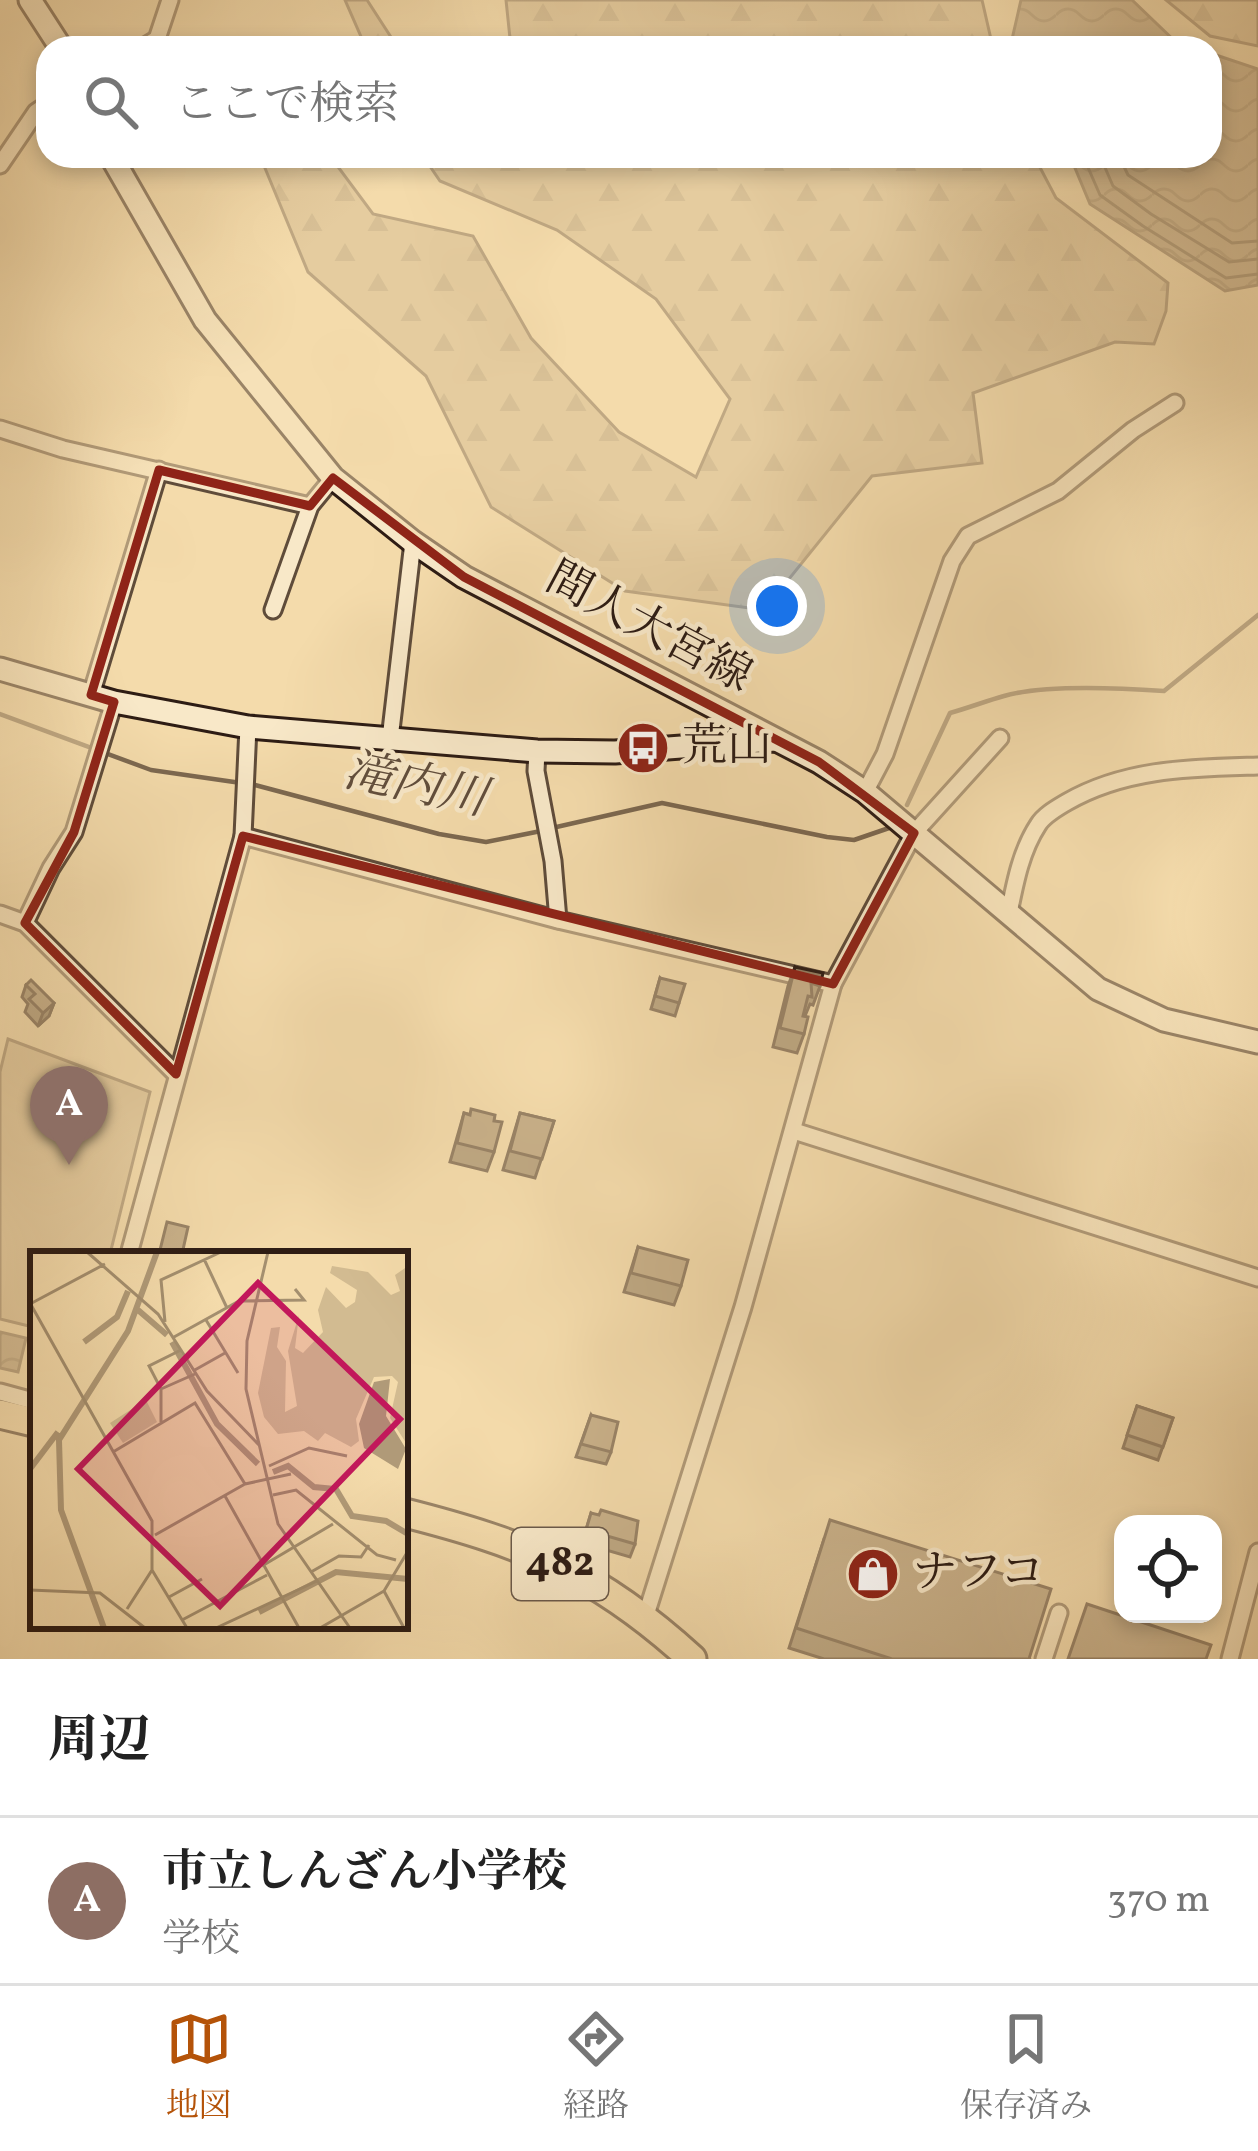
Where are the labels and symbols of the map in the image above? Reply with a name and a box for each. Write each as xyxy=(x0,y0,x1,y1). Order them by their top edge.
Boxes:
street label: 間人大宮線 xyxy=(534,548,762,710)
your location xyxy=(747,576,807,636)
place label: 荒山 xyxy=(682,717,772,780)
bus stop icon: 荒山 xyxy=(615,720,671,776)
water label: 滝内川 xyxy=(338,739,497,836)
pin: A xyxy=(30,1066,108,1165)
inset map xyxy=(30,1251,408,1629)
road number: 482 xyxy=(512,1528,608,1600)
place label: ナフコ xyxy=(912,1543,1045,1606)
shop icon: ナフコ xyxy=(845,1546,901,1602)

